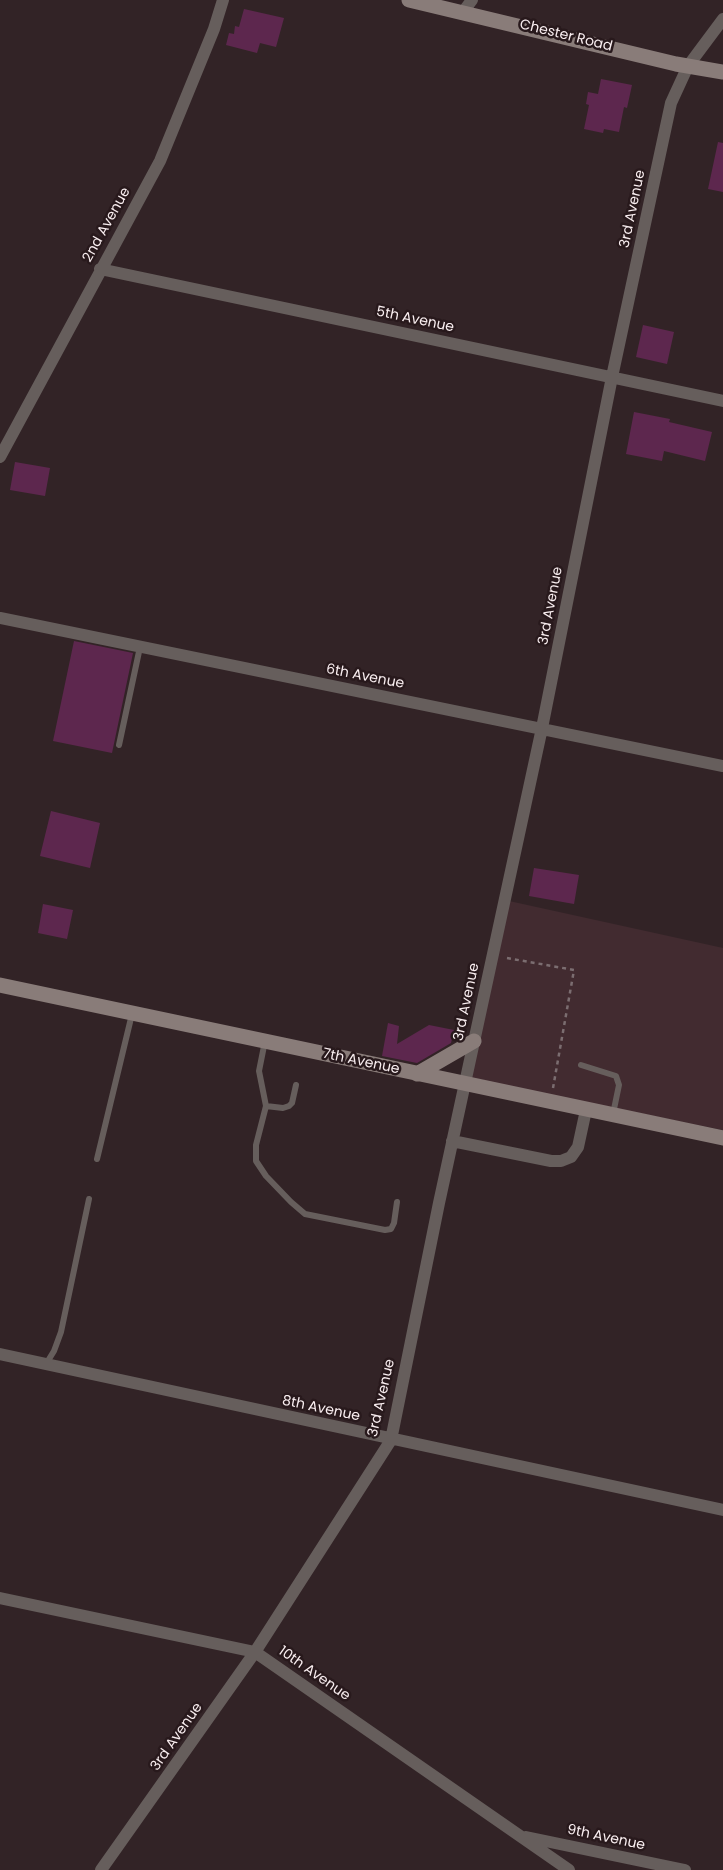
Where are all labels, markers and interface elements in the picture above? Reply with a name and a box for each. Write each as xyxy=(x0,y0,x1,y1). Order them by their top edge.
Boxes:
street label: Chester Road xyxy=(518,16,614,56)
street label: 3rd Avenue xyxy=(617,168,649,250)
street label: 2nd Avenue xyxy=(80,185,134,265)
street label: 5th Avenue xyxy=(375,304,455,336)
street label: 3rd Avenue xyxy=(535,566,567,646)
street label: 6th Avenue xyxy=(324,661,406,693)
street label: 3rd Avenue xyxy=(451,961,483,1043)
street label: 7th Avenue xyxy=(321,1046,401,1078)
street label: 3rd Avenue xyxy=(365,1358,399,1438)
street label: 8th Avenue xyxy=(281,1393,361,1425)
street label: 10th Avenue xyxy=(275,1643,353,1705)
street label: 3rd Avenue xyxy=(147,1700,207,1774)
street label: 9th Avenue xyxy=(566,1822,646,1854)

